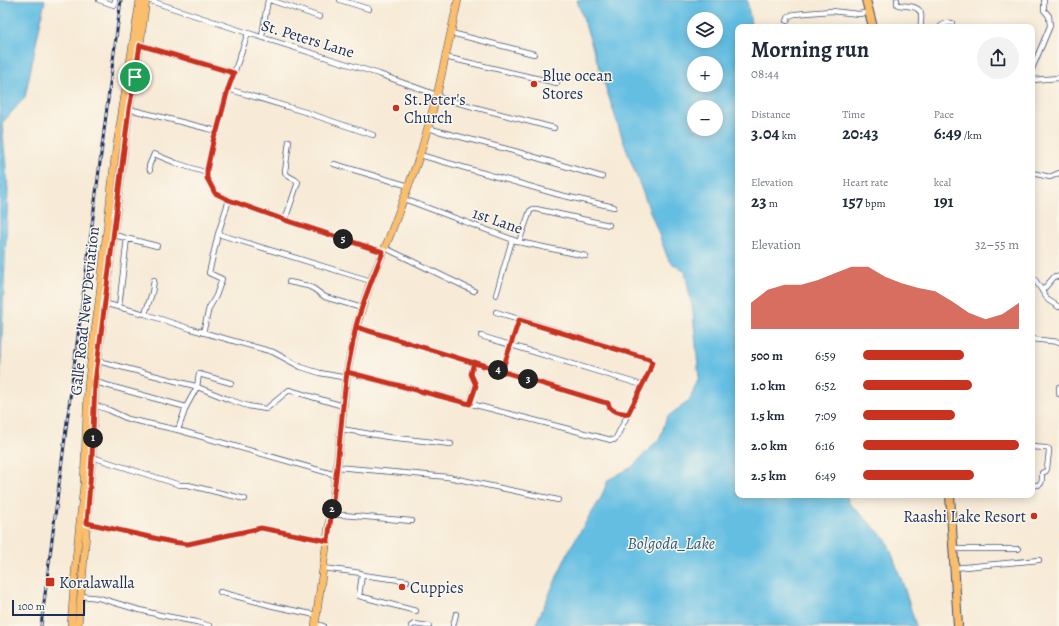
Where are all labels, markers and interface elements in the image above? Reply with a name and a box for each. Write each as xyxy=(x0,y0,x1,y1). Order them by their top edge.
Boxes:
map controls xyxy=(687,12,723,136)
button: layers xyxy=(687,12,723,48)
street label: St. Peters Lane xyxy=(258,14,357,64)
text: Morning run xyxy=(751,35,869,65)
button: share xyxy=(977,37,1019,79)
button: + xyxy=(687,56,723,92)
pin xyxy=(118,60,152,94)
place label: Blue ocean Stores xyxy=(542,65,613,105)
text: 08:44 xyxy=(751,65,779,82)
icon: arrive xyxy=(124,66,146,88)
marker: Blue ocean Stores xyxy=(529,79,539,89)
place label: St.Peter's Church xyxy=(404,89,466,129)
button: − xyxy=(687,100,723,136)
marker: St.Peter's Church xyxy=(391,103,401,113)
text: Distance xyxy=(751,107,790,122)
text: Time xyxy=(842,107,865,122)
text: Pace xyxy=(934,107,954,122)
text: 3.04 xyxy=(751,122,780,145)
text: 20:43 xyxy=(842,122,878,145)
text: 6:49 xyxy=(934,122,962,145)
text: km xyxy=(780,128,796,143)
text: /km xyxy=(962,128,982,143)
text: Elevation xyxy=(751,175,793,190)
text: Heart rate xyxy=(842,175,888,190)
text: kcal xyxy=(934,175,951,190)
text: 23 xyxy=(751,190,767,213)
text: 157 xyxy=(842,190,863,213)
text: 191 xyxy=(934,190,954,213)
text: m xyxy=(767,196,778,211)
text: bpm xyxy=(863,196,886,211)
street label: 1st Lane xyxy=(470,202,526,240)
street label: Galle Road New Deviation xyxy=(65,225,105,397)
pin: 5 xyxy=(333,229,353,249)
text: 5 xyxy=(341,231,345,246)
text: Elevation xyxy=(751,236,801,253)
text: 32–55 m xyxy=(975,236,1019,253)
text: 500 m xyxy=(751,347,783,364)
text: 6:59 xyxy=(815,347,836,364)
pin: 4 xyxy=(488,360,508,380)
text: 4 xyxy=(495,362,501,377)
pin: 3 xyxy=(518,369,538,389)
text: 3 xyxy=(526,371,530,386)
text: 1.0 km xyxy=(751,377,786,394)
text: 6:52 xyxy=(815,377,836,394)
text: 1.5 km xyxy=(751,407,785,424)
text: 7:09 xyxy=(815,407,836,424)
pin: 1 xyxy=(83,428,103,448)
text: 1 xyxy=(91,430,95,445)
text: 2.0 km xyxy=(751,437,787,454)
text: 6:16 xyxy=(815,437,835,454)
text: 2.5 km xyxy=(751,467,786,484)
text: 6:49 xyxy=(815,467,836,484)
pin: 2 xyxy=(322,499,342,519)
text: 2 xyxy=(329,501,335,516)
place label: Raashi Lake Resort xyxy=(903,506,1026,528)
marker: Raashi Lake Resort xyxy=(1029,511,1039,521)
water label: Bolgoda_Lake xyxy=(627,532,715,555)
place label: Koralawalla xyxy=(59,572,135,594)
marker: Koralawalla xyxy=(44,576,56,588)
place label: Cuppies xyxy=(410,577,464,599)
marker: Cuppies xyxy=(397,582,407,592)
scale bar xyxy=(12,598,85,617)
text: 100 m xyxy=(18,599,45,614)

